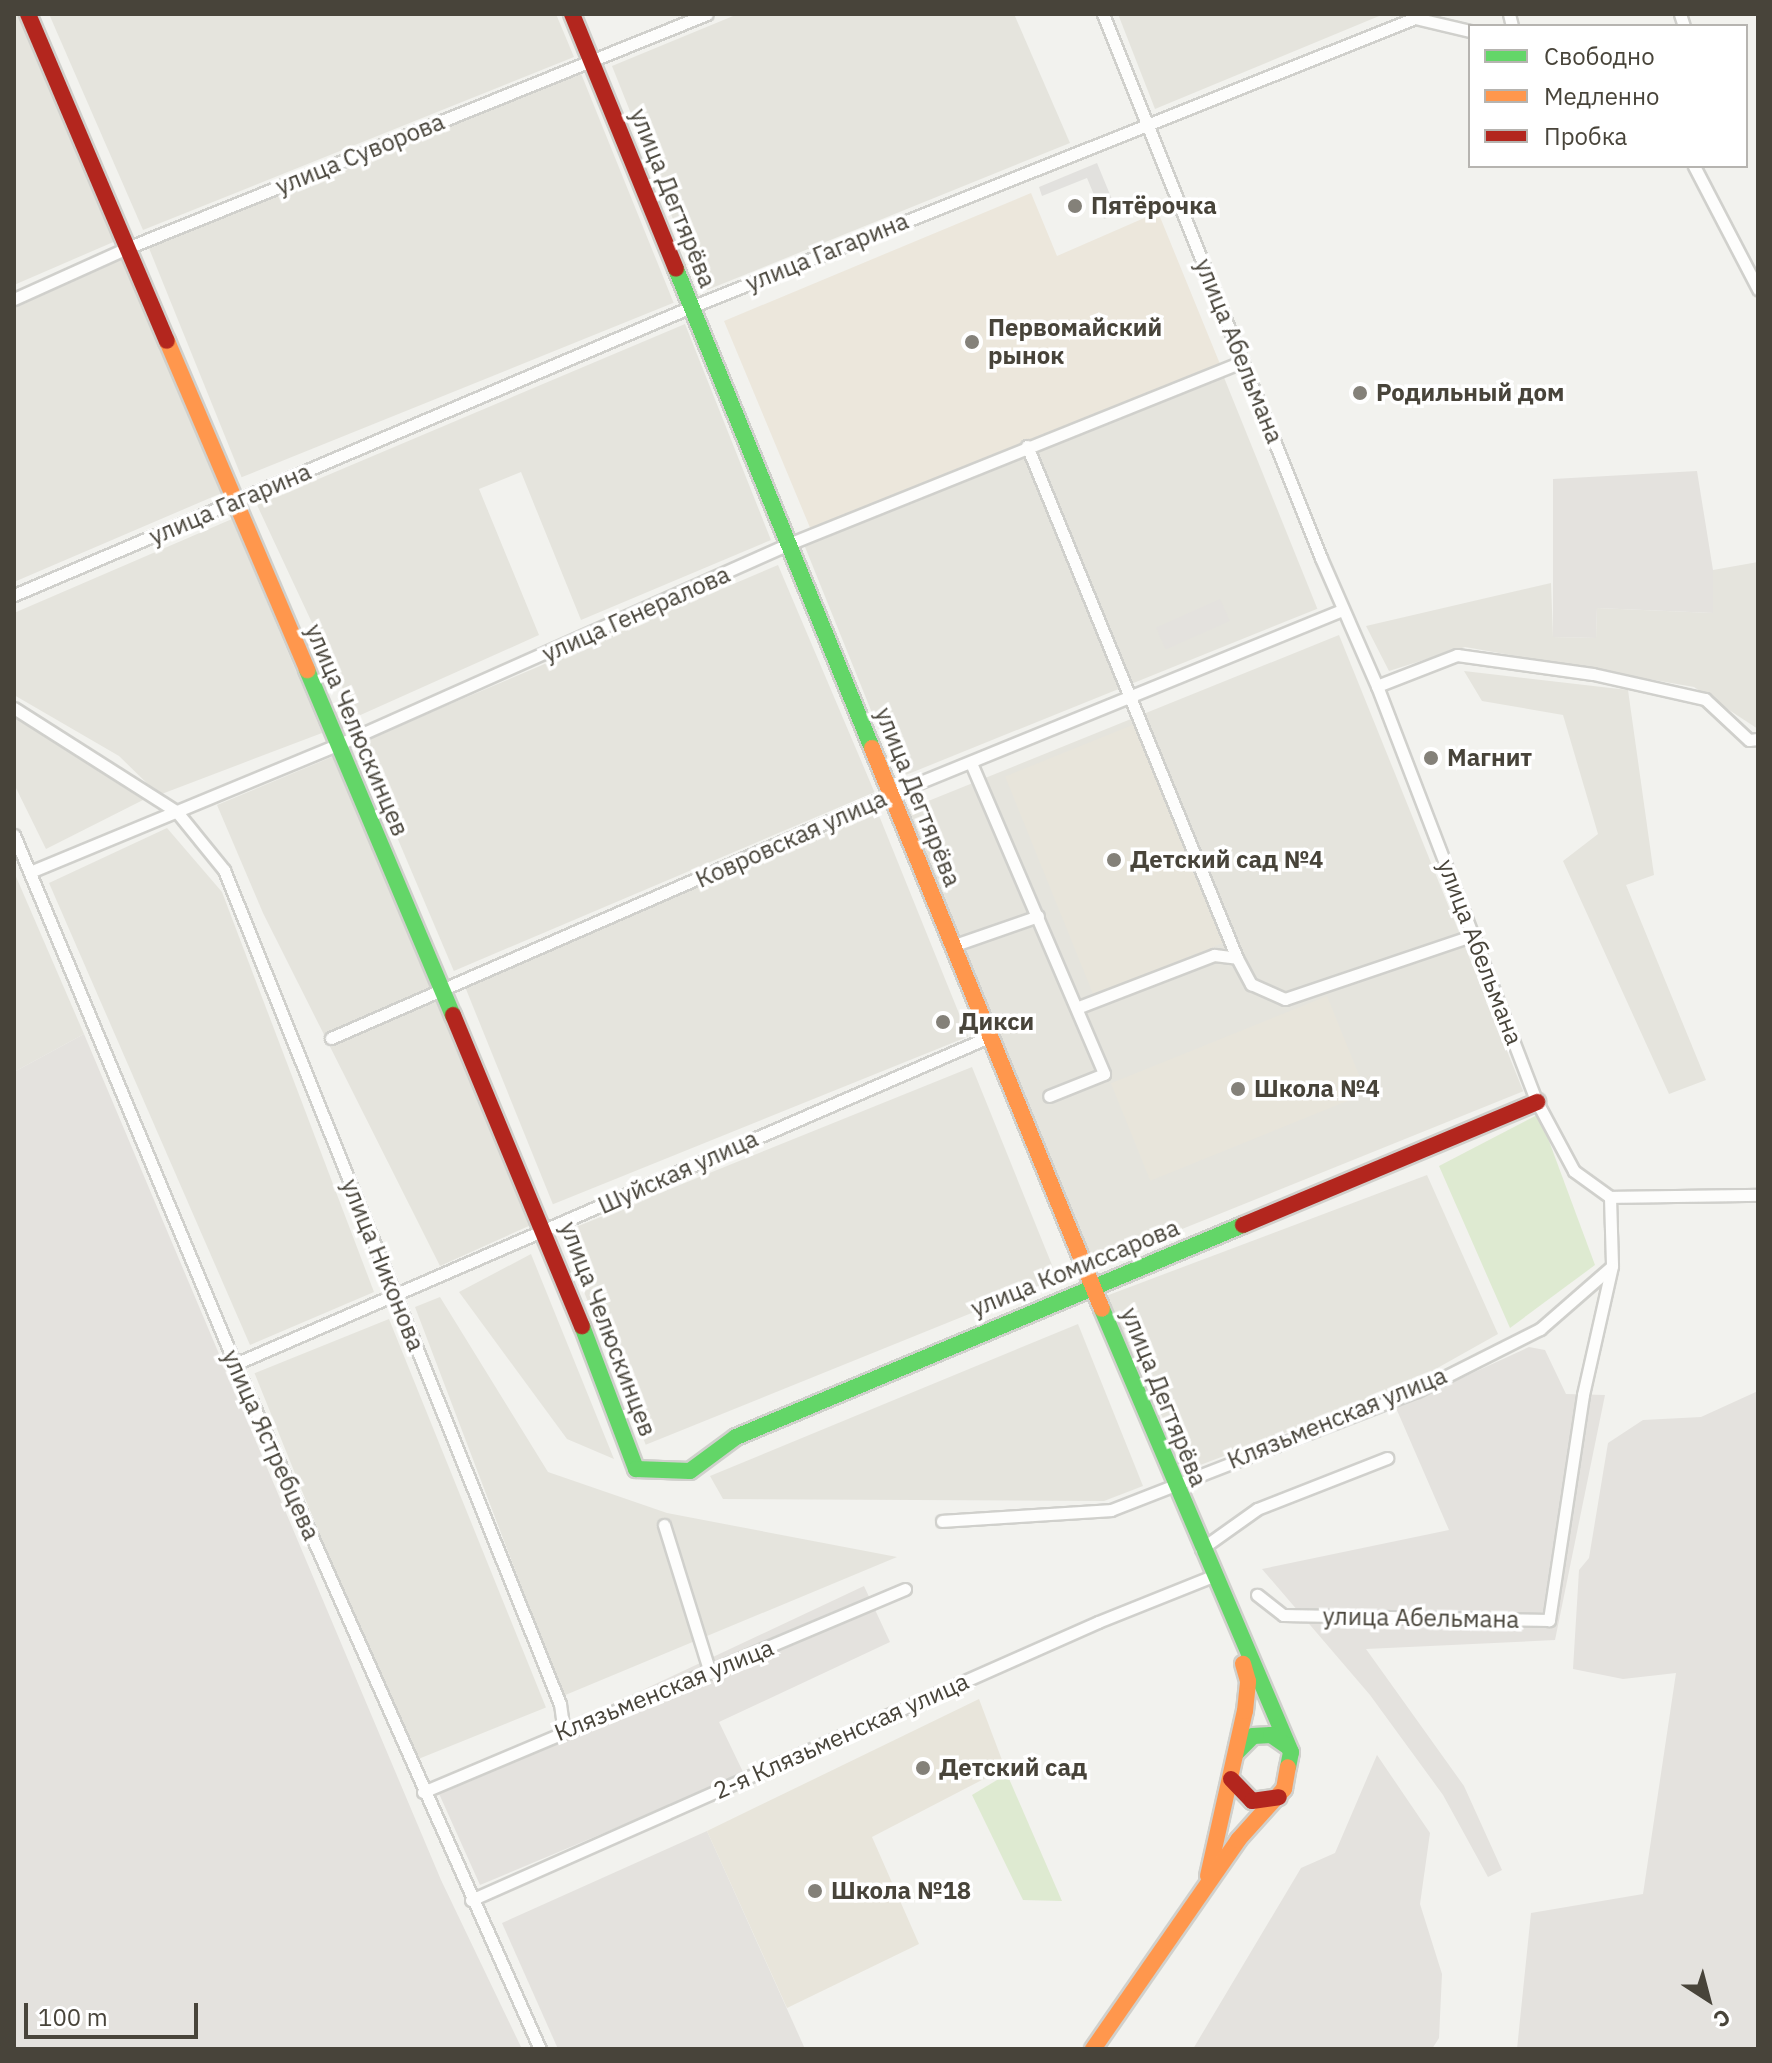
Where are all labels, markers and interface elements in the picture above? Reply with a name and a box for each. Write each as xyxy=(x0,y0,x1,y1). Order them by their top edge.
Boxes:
legend xyxy=(1468,24,1748,168)
text: Свободно xyxy=(1544,40,1655,72)
text: Медленно xyxy=(1544,80,1660,112)
street label: улица Дегтярёва xyxy=(624,104,722,292)
street label: улица Суворова xyxy=(271,107,449,201)
text: Пробка xyxy=(1544,120,1627,152)
place label: Пятёрочка xyxy=(1091,192,1217,220)
marker: Пятёрочка xyxy=(1066,197,1084,215)
street label: улица Гагарина xyxy=(742,206,912,298)
street label: улица Абельмана xyxy=(1189,254,1289,448)
place label: Первомайский рынок xyxy=(988,314,1162,370)
marker: Первомайский рынок xyxy=(963,333,981,351)
place label: Родильный дом xyxy=(1376,379,1564,407)
marker: Родильный дом xyxy=(1351,384,1369,402)
street label: улица Гагарина xyxy=(145,457,315,551)
street label: улица Генералова xyxy=(538,560,734,668)
street label: улица Челюскинцев xyxy=(299,620,415,840)
street label: улица Дегтярёва xyxy=(869,703,967,891)
place label: Магнит xyxy=(1447,744,1532,772)
marker: Магнит xyxy=(1422,749,1440,767)
street label: Ковровская улица xyxy=(691,784,891,894)
place label: Детский сад №4 xyxy=(1130,846,1323,874)
marker: Детский сад №4 xyxy=(1105,851,1123,869)
street label: улица Абельмана xyxy=(1431,855,1529,1049)
place label: Дикси xyxy=(959,1008,1034,1036)
marker: Дикси xyxy=(934,1013,952,1031)
place label: Школа №4 xyxy=(1254,1075,1380,1103)
marker: Школа №4 xyxy=(1229,1080,1247,1098)
street label: Шуйская улица xyxy=(594,1124,762,1220)
street label: улица Никонова xyxy=(335,1175,431,1355)
street label: улица Комиссарова xyxy=(967,1213,1183,1323)
street label: улица Челюскинцев xyxy=(554,1218,662,1440)
street label: улица Дегтярёва xyxy=(1115,1303,1213,1491)
street label: улица Ястребцева xyxy=(216,1345,326,1545)
street label: Клязьменская улица xyxy=(1223,1361,1451,1475)
street label: улица Абельмана xyxy=(1322,1602,1520,1634)
street label: Клязьменская улица xyxy=(550,1633,778,1747)
street label: 2-я Клязьменская улица xyxy=(709,1667,973,1805)
place label: Детский сад xyxy=(939,1754,1087,1782)
marker: Детский сад xyxy=(914,1759,932,1777)
place label: Школа №18 xyxy=(831,1877,971,1905)
marker: Школа №18 xyxy=(806,1882,824,1900)
north arrow xyxy=(1668,1959,1748,2039)
scale bar xyxy=(28,1987,202,2037)
text: 100 m xyxy=(38,2001,108,2033)
text: С xyxy=(1708,2003,1737,2035)

